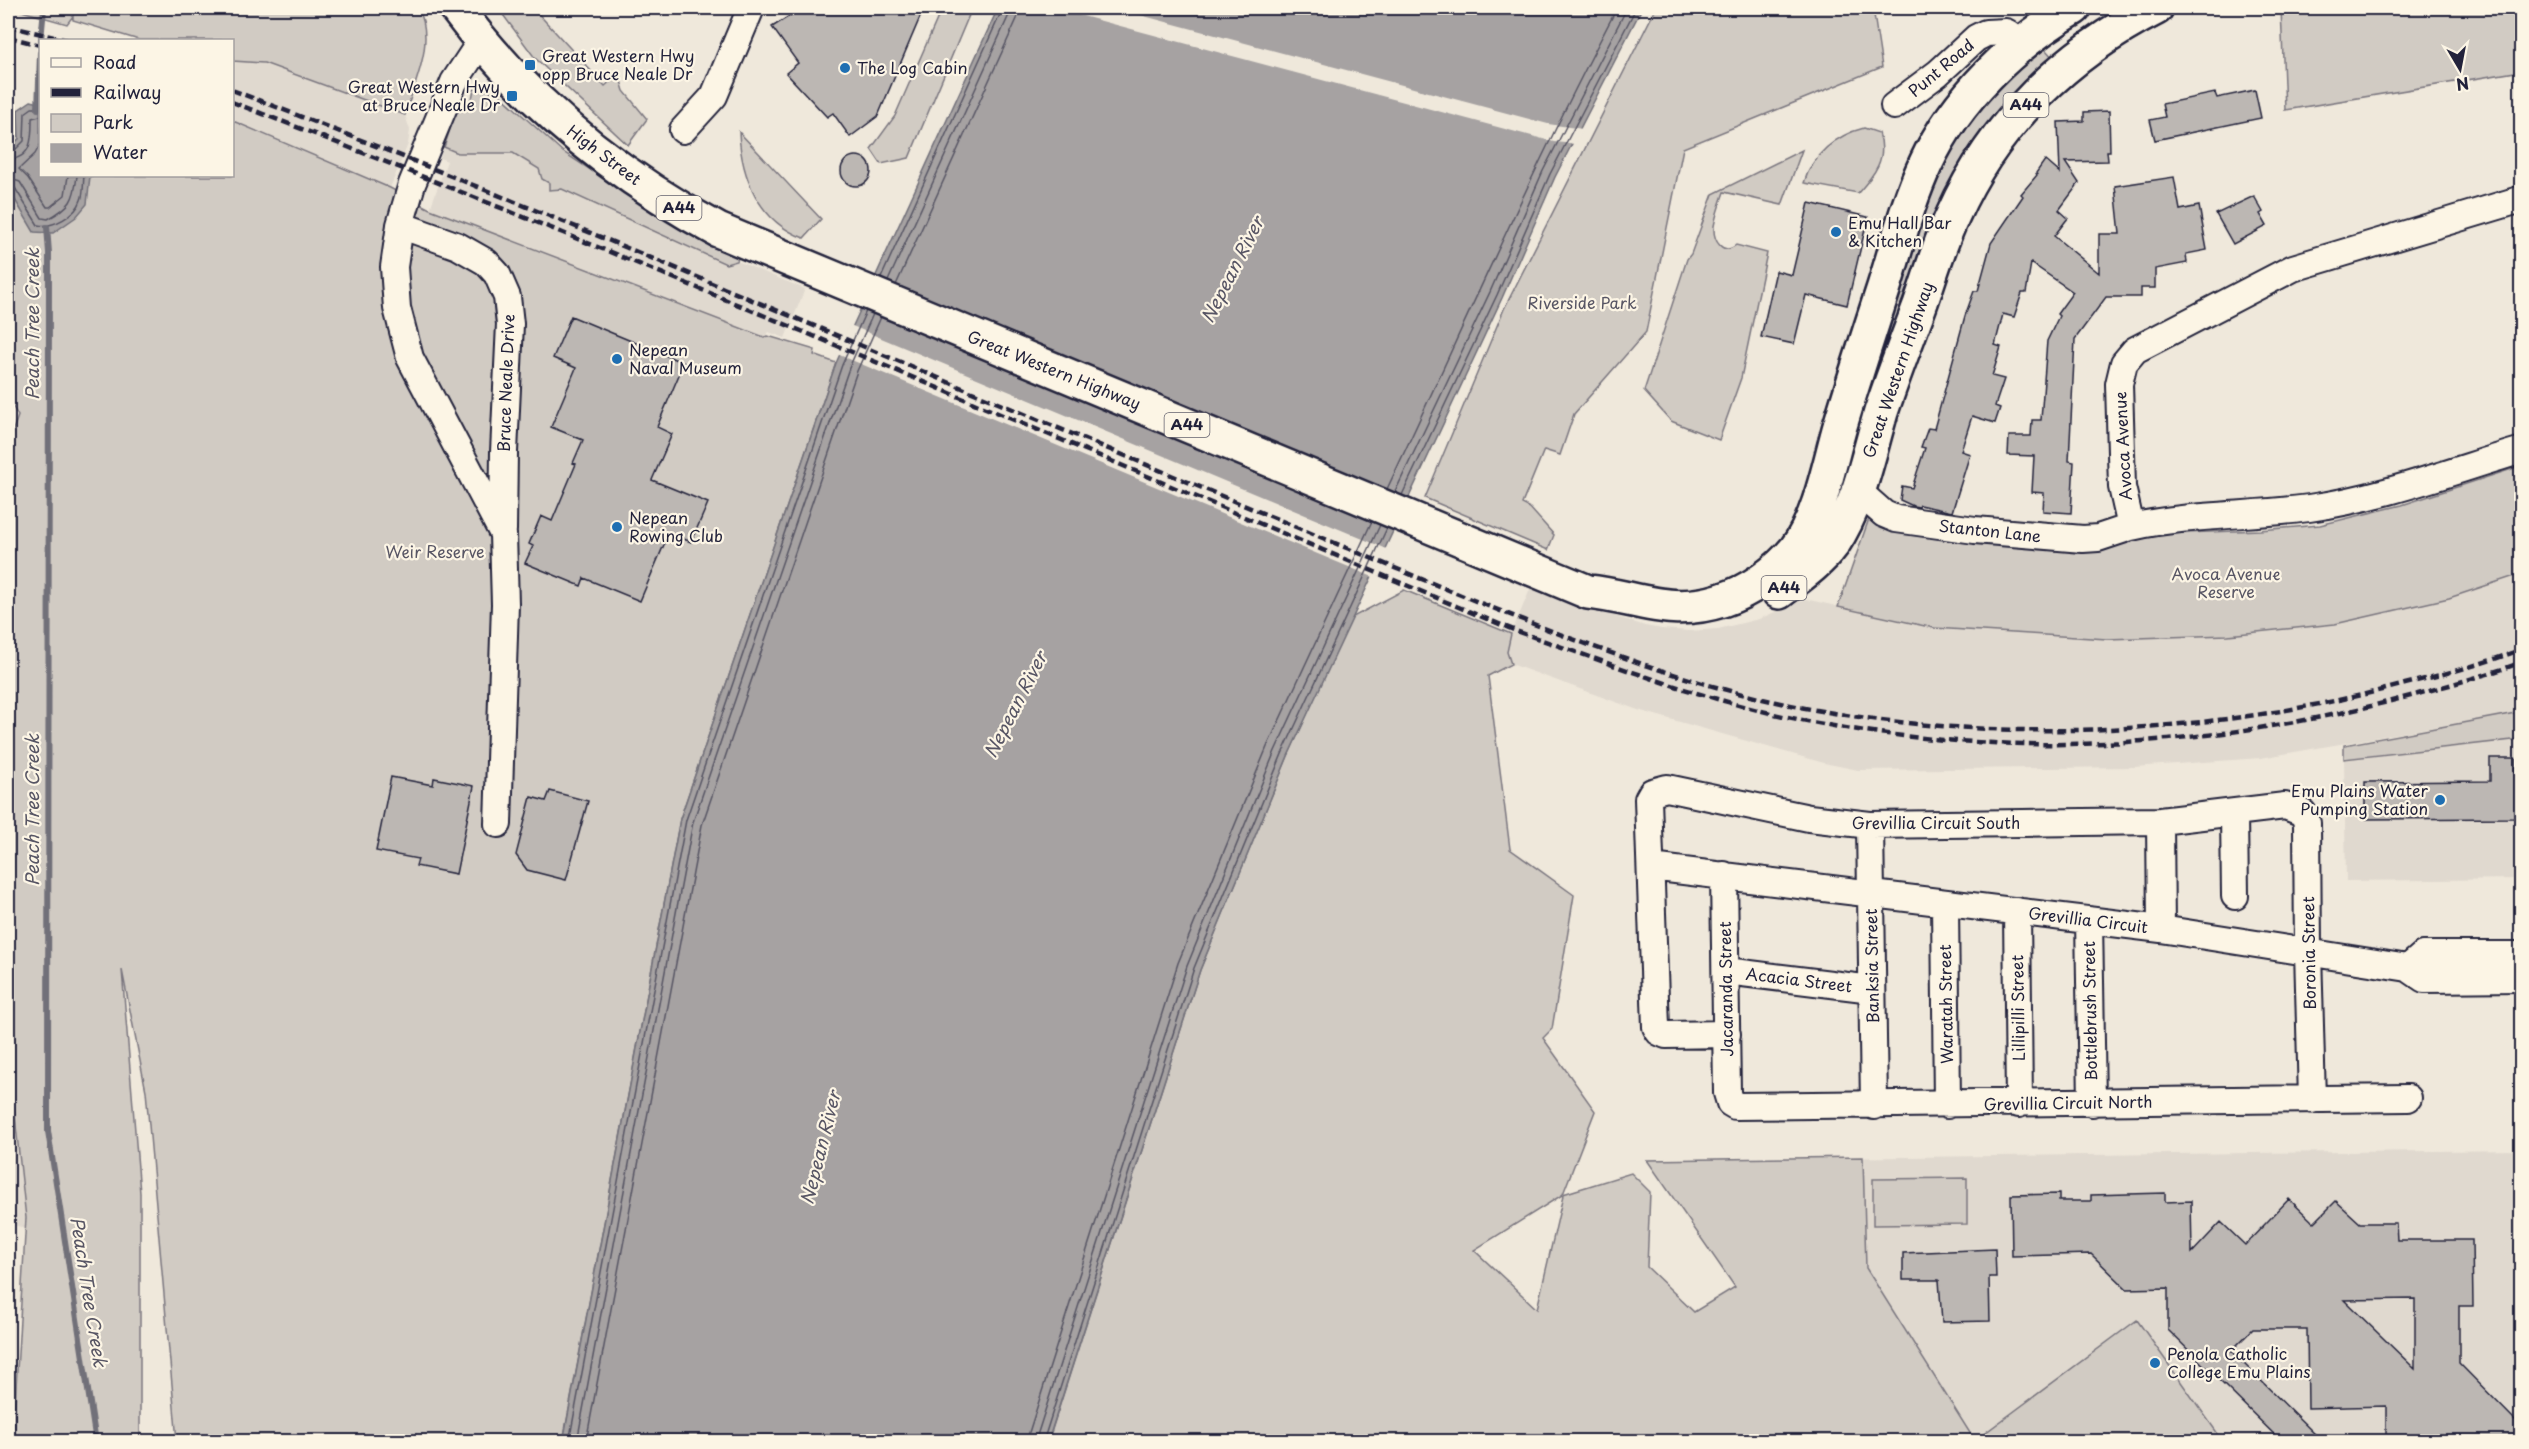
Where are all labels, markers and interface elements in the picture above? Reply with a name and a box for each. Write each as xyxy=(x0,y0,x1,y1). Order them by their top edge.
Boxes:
street label: Punt Road xyxy=(1902,32,1979,102)
legend xyxy=(39,39,234,177)
north arrow xyxy=(2430,39,2490,99)
place label: Great Western Hwy opp Bruce Neale Dr xyxy=(542,43,694,85)
text: Road xyxy=(93,48,137,75)
place label: The Log Cabin xyxy=(857,55,968,79)
marker: Great Western Hwy opp Bruce Neale Dr xyxy=(523,58,537,72)
marker: The Log Cabin xyxy=(838,61,852,75)
text: N xyxy=(2454,72,2471,98)
place label: Great Western Hwy at Bruce Neale Dr xyxy=(348,74,501,116)
text: Railway xyxy=(93,78,161,105)
marker: Great Western Hwy at Bruce Neale Dr xyxy=(505,89,519,103)
road number: A44 xyxy=(2004,93,2048,117)
text: Park xyxy=(93,108,133,135)
street label: High Street xyxy=(562,118,647,190)
text: Water xyxy=(93,138,148,165)
road number: A44 xyxy=(656,196,702,220)
water label: Nepean River xyxy=(1193,209,1271,327)
place label: Emu Hall Bar & Kitchen xyxy=(1848,210,1952,252)
marker: Emu Hall Bar & Kitchen xyxy=(1829,225,1843,239)
water label: Peach Tree Creek xyxy=(18,247,45,400)
street label: Great Western Highway xyxy=(1856,278,1939,461)
park label: Riverside Park xyxy=(1527,290,1637,314)
street label: Bruce Neale Drive xyxy=(491,314,519,452)
street label: Great Western Highway xyxy=(964,323,1145,415)
place label: Nepean Naval Museum xyxy=(629,337,742,379)
marker: Nepean Naval Museum xyxy=(610,352,624,366)
street label: Avoca Avenue xyxy=(2107,391,2137,501)
road number: A44 xyxy=(1164,413,1210,437)
place label: Nepean Rowing Club xyxy=(629,505,723,547)
street label: Stanton Lane xyxy=(1938,513,2042,547)
marker: Nepean Rowing Club xyxy=(610,520,624,534)
park label: Weir Reserve xyxy=(385,539,485,563)
park label: Avoca Avenue Reserve xyxy=(2172,561,2280,603)
road number: A44 xyxy=(1762,576,1806,600)
water label: Nepean River xyxy=(976,644,1054,762)
water label: Peach Tree Creek xyxy=(18,733,45,886)
place label: Emu Plains Water Pumping Station xyxy=(2291,778,2429,820)
marker: Emu Plains Water Pumping Station xyxy=(2433,793,2447,807)
street label: Grevillia Circuit South xyxy=(1852,810,2020,834)
street label: Boronia Street xyxy=(2295,896,2321,1010)
street label: Grevillia Circuit xyxy=(2027,900,2150,938)
street label: Banksia Street xyxy=(1858,908,1884,1024)
street label: Jacaranda Street xyxy=(1712,921,1738,1057)
street label: Bottlebrush Street xyxy=(2076,940,2102,1081)
street label: Waratah Street xyxy=(1932,944,1958,1064)
street label: Lillipilli Street xyxy=(2004,954,2030,1061)
street label: Acacia Street xyxy=(1745,961,1854,997)
water label: Nepean River xyxy=(792,1086,847,1207)
street label: Grevillia Circuit North xyxy=(1983,1089,2153,1115)
water label: Peach Tree Creek xyxy=(64,1215,115,1370)
place label: Penola Catholic College Emu Plains xyxy=(2167,1341,2311,1383)
marker: Penola Catholic College Emu Plains xyxy=(2148,1356,2162,1370)

